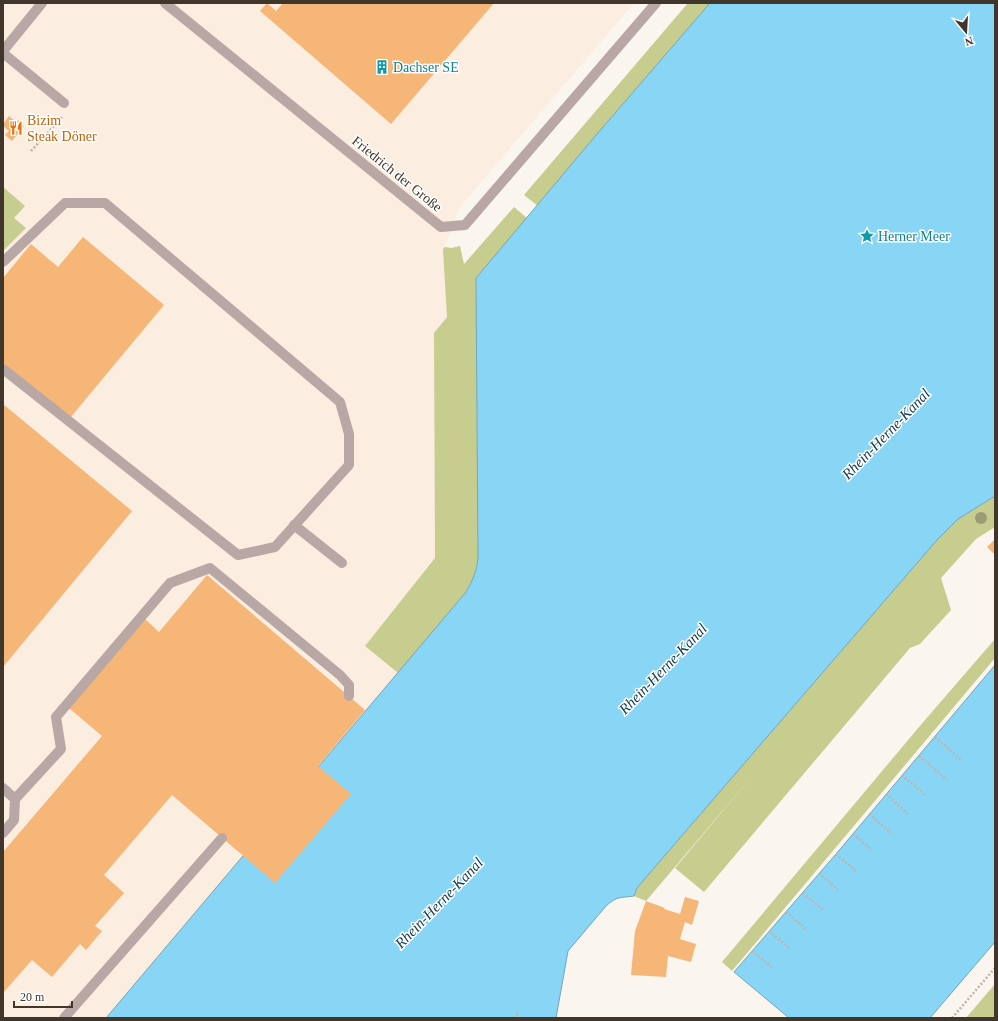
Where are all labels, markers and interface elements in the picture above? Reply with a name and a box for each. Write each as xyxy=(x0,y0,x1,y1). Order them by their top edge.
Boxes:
north arrow xyxy=(946,12,986,52)
text: N xyxy=(963,35,975,48)
building icon: Dachser SE xyxy=(374,59,390,75)
place label: Dachser SE xyxy=(393,60,459,75)
place label: Bizim Steak Döner xyxy=(27,113,97,144)
restaurant icon: Bizim Steak Döner xyxy=(8,120,24,136)
street label: Friedrich der Große xyxy=(349,133,445,215)
place icon: Herner Meer xyxy=(859,228,875,244)
place label: Herner Meer xyxy=(878,229,950,244)
water label: Rhein-Herne-Kanal xyxy=(838,386,933,483)
water label: Rhein-Herne-Kanal xyxy=(615,621,710,718)
water label: Rhein-Herne-Kanal xyxy=(391,855,486,952)
scale bar xyxy=(14,983,72,1009)
text: 20 m xyxy=(20,990,45,1004)

